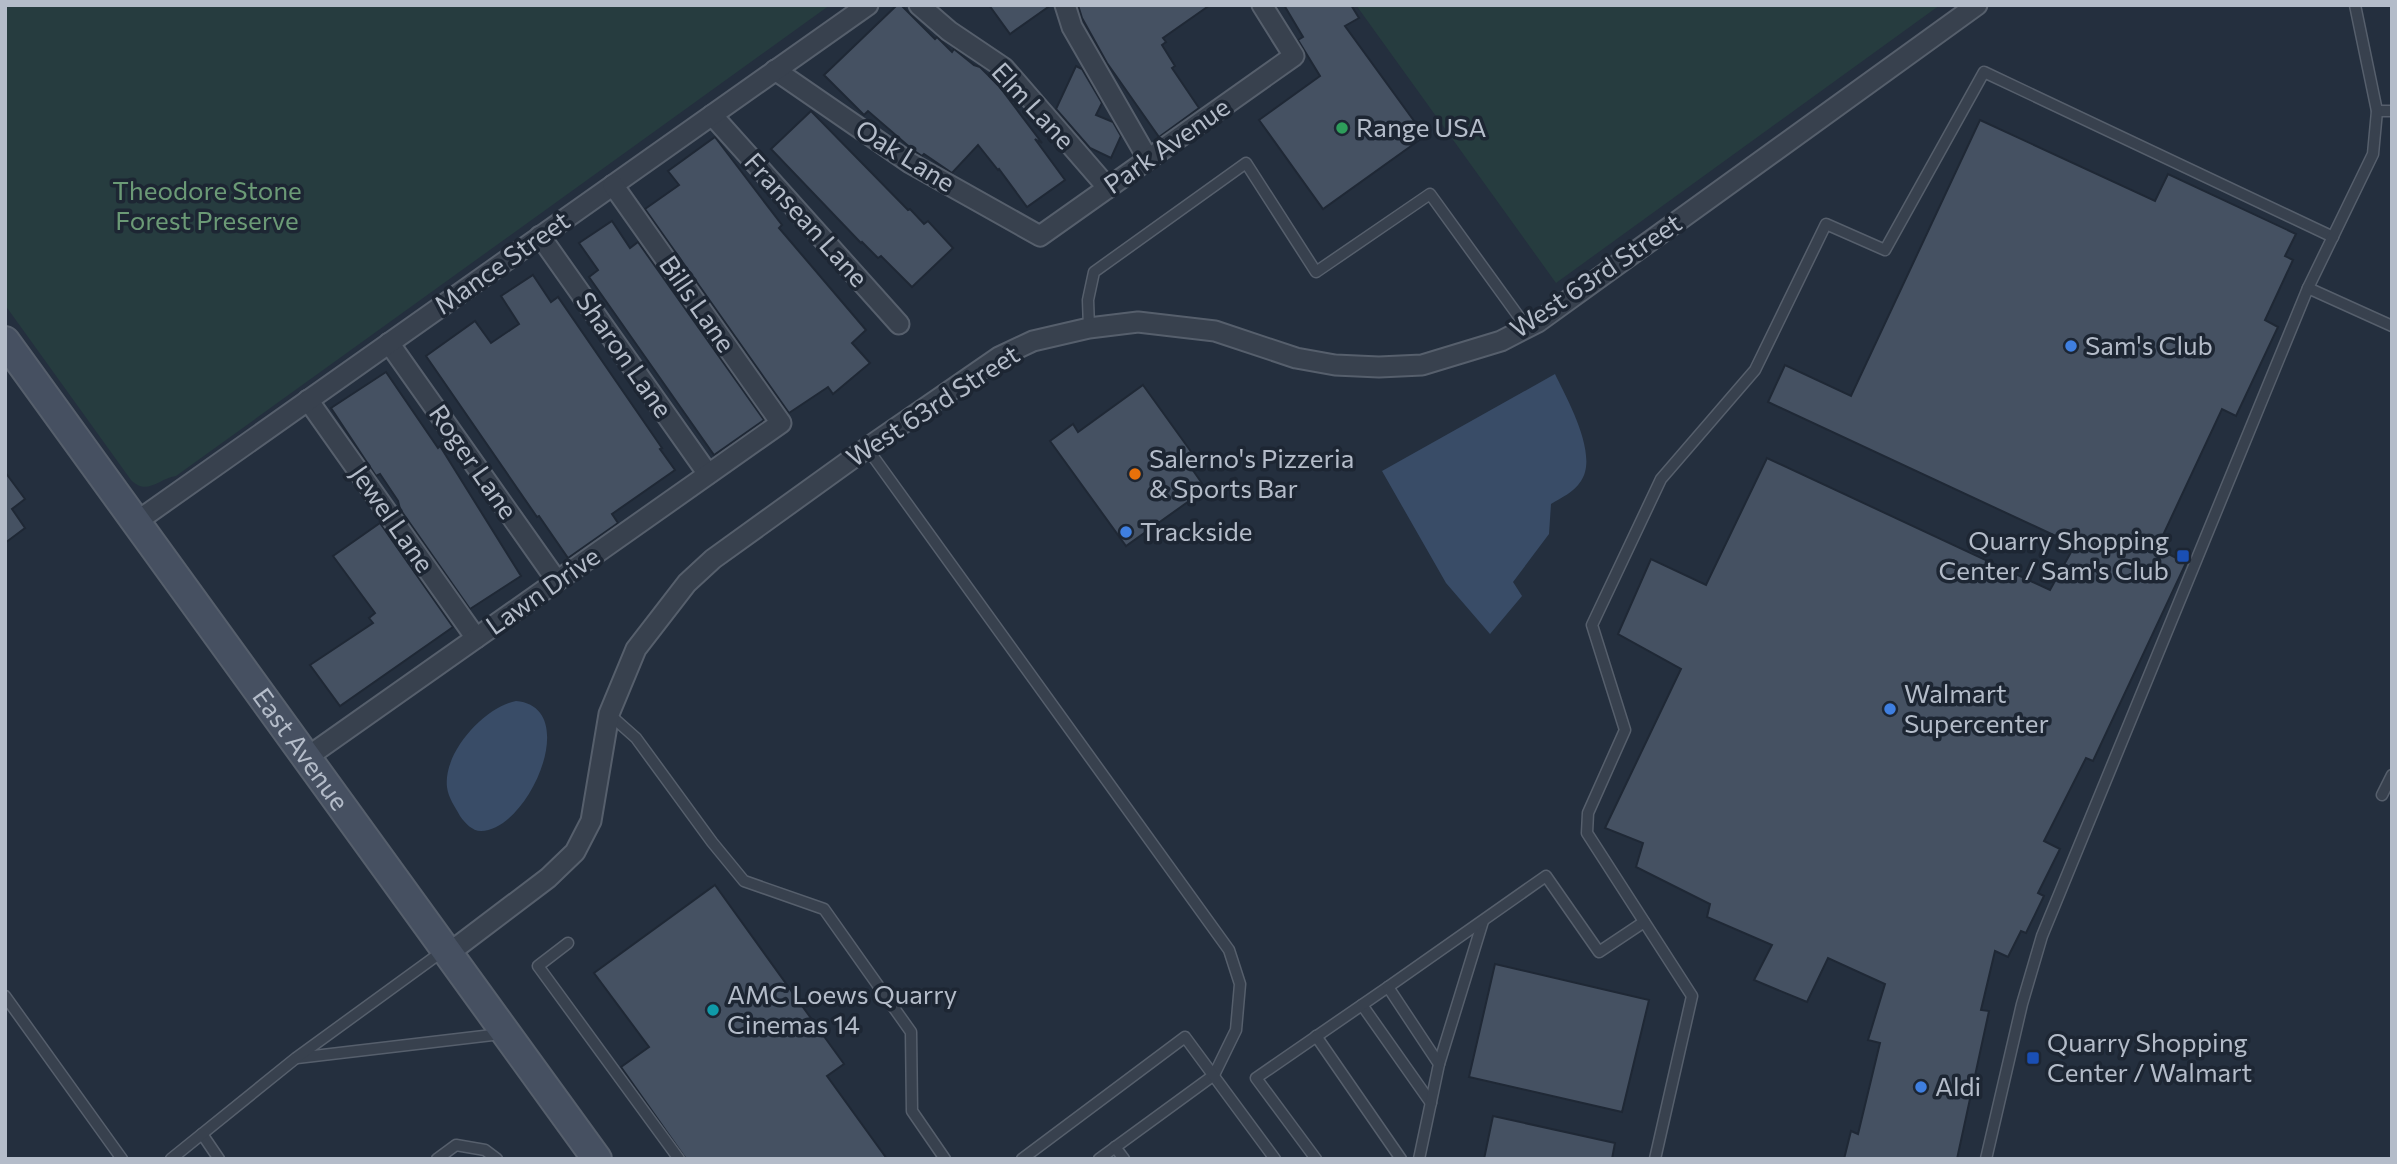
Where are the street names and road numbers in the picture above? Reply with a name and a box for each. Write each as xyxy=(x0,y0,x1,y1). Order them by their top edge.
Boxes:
street label: Elm Lane xyxy=(986,55,1082,155)
street label: Park Avenue xyxy=(1097,90,1235,199)
street label: Oak Lane xyxy=(851,112,961,197)
street label: Fransean Lane xyxy=(739,146,875,292)
street label: Mance Street xyxy=(427,204,575,320)
street label: West 63rd Street xyxy=(1504,206,1687,343)
street label: Bills Lane xyxy=(654,249,743,357)
street label: Sharon Lane xyxy=(571,285,680,423)
street label: West 63rd Street xyxy=(840,337,1024,472)
street label: Roger Lane xyxy=(424,398,525,524)
street label: Jewel Lane xyxy=(345,459,441,578)
street label: Lawn Drive xyxy=(479,539,605,640)
street label: East Avenue xyxy=(247,681,356,815)

